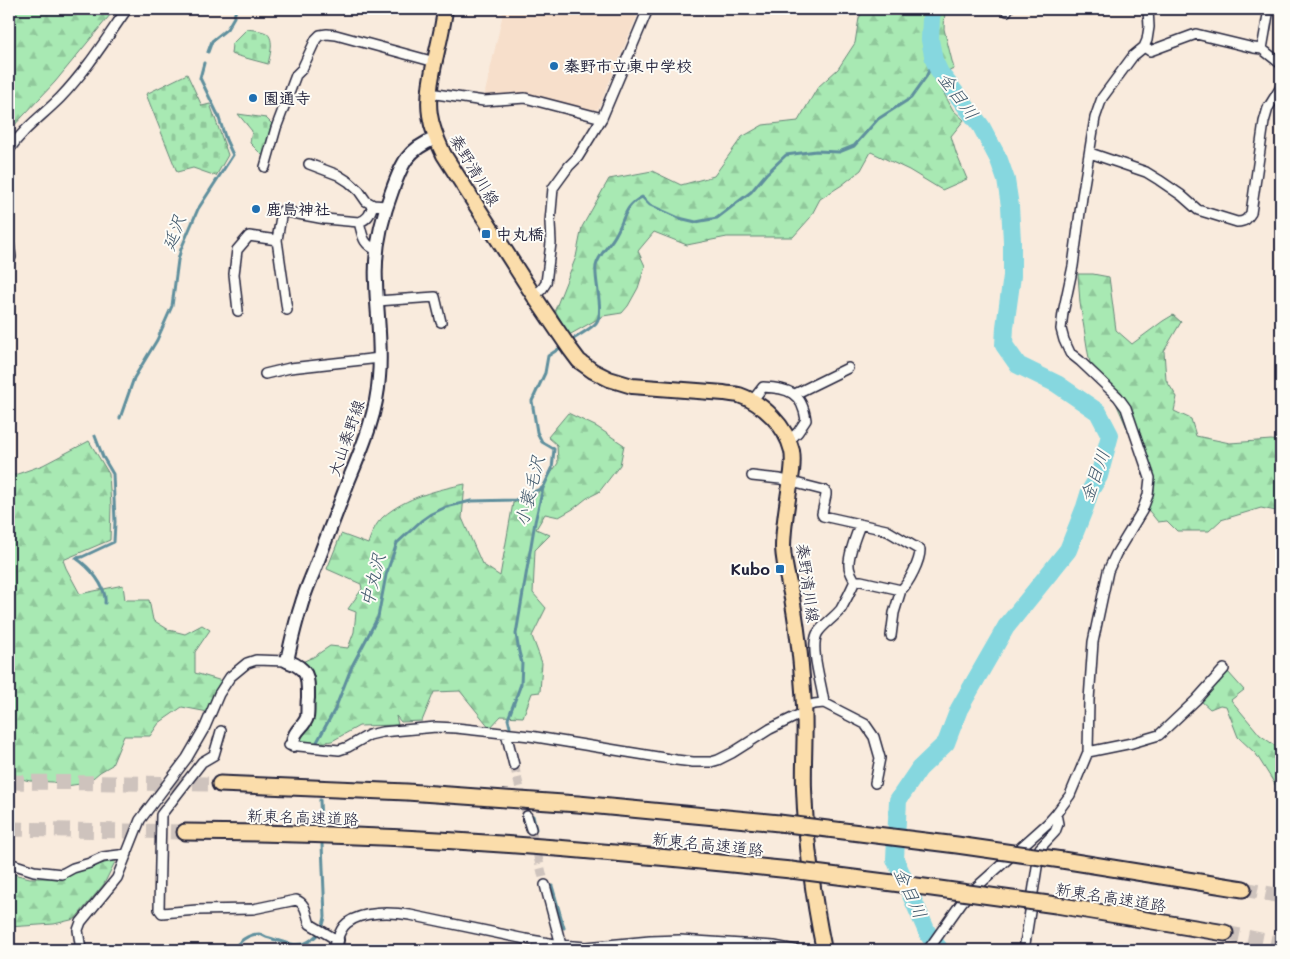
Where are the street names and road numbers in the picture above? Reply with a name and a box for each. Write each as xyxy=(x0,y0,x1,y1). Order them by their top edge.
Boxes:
street label: 秦野清川線 xyxy=(446,130,505,209)
street label: 大山秦野線 xyxy=(323,397,368,479)
street label: 秦野清川線 xyxy=(793,542,824,624)
street label: 新東名高速道路 xyxy=(247,804,359,829)
street label: 新東名高速道路 xyxy=(651,827,765,860)
street label: 新東名高速道路 xyxy=(1054,877,1168,916)

